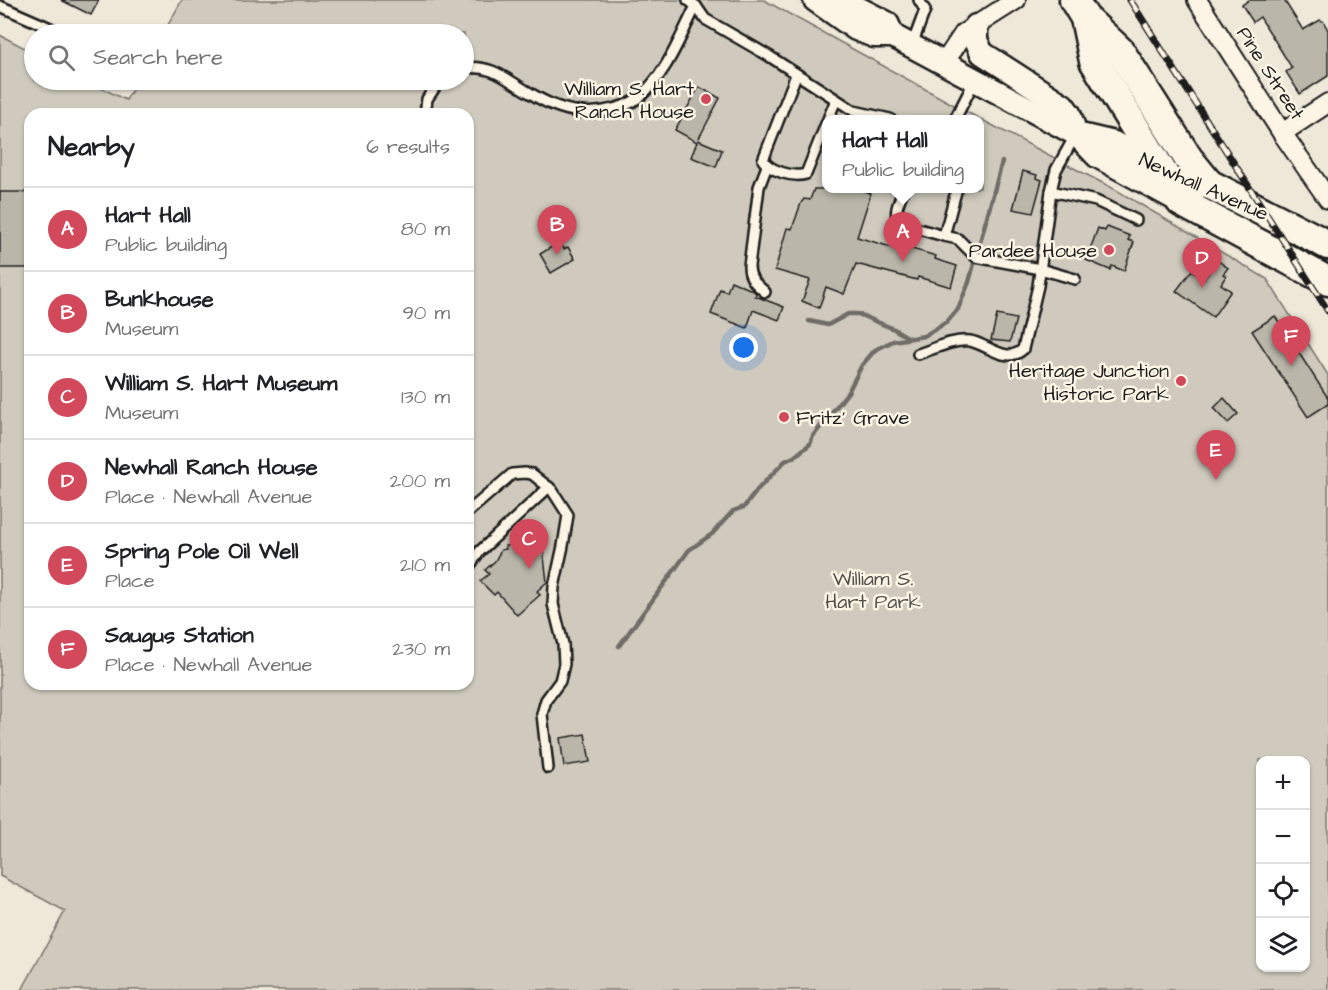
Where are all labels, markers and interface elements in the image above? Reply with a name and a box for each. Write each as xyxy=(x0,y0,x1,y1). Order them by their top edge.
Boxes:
street label: Pine Street xyxy=(1229,21,1311,126)
search box xyxy=(24,24,474,90)
icon: search xyxy=(45,41,78,74)
text: Search here xyxy=(93,42,223,73)
place label: William S. Hart Ranch House xyxy=(564,75,694,126)
marker: William S. Hart Ranch House xyxy=(699,92,713,106)
popup xyxy=(822,115,984,193)
text: Hart Hall xyxy=(842,125,928,156)
text: Nearby xyxy=(48,129,135,165)
text: 6 results xyxy=(366,133,450,161)
street label: Newhall Avenue xyxy=(1134,146,1273,228)
text: Public building xyxy=(842,156,964,184)
text: Hart Hall xyxy=(105,200,191,231)
pin: B xyxy=(538,206,576,255)
pin: A xyxy=(884,212,922,262)
text: A xyxy=(61,215,74,243)
text: 80 m xyxy=(401,215,450,243)
text: Public building xyxy=(105,231,227,259)
place label: Pardee House xyxy=(969,237,1097,265)
pin: D xyxy=(1182,238,1222,288)
marker: Pardee House xyxy=(1102,243,1116,257)
text: Bunkhouse xyxy=(105,284,214,315)
text: B xyxy=(60,299,75,327)
text: 90 m xyxy=(402,299,450,327)
text: Museum xyxy=(105,315,178,343)
pin: F xyxy=(1272,316,1310,366)
your location xyxy=(729,333,758,362)
place label: Heritage Junction Historic Park xyxy=(1009,357,1169,408)
text: William S. Hart Museum xyxy=(105,368,337,399)
marker: Heritage Junction Historic Park xyxy=(1174,374,1188,388)
text: C xyxy=(60,383,75,411)
text: 130 m xyxy=(401,383,450,411)
text: Museum xyxy=(105,399,178,427)
place label: Fritz' Grave xyxy=(796,404,910,432)
marker: Fritz' Grave xyxy=(777,410,791,424)
pin: E xyxy=(1196,430,1236,480)
text: Newhall Ranch House xyxy=(105,452,318,483)
text: D xyxy=(61,467,74,495)
text: 200 m xyxy=(390,467,450,495)
text: Place · Newhall Avenue xyxy=(105,483,312,511)
pin: C xyxy=(510,520,548,569)
text: Spring Pole Oil Well xyxy=(105,536,298,567)
text: E xyxy=(62,551,73,579)
text: 210 m xyxy=(400,551,450,579)
park label: William S. Hart Park xyxy=(825,565,921,616)
text: Place xyxy=(105,567,155,595)
text: Saugus Station xyxy=(105,620,254,651)
text: F xyxy=(61,635,74,663)
text: 230 m xyxy=(392,635,450,663)
text: Place · Newhall Avenue xyxy=(105,651,312,679)
map controls xyxy=(1256,756,1310,972)
button: + xyxy=(1256,756,1310,810)
button: − xyxy=(1256,810,1310,864)
button: locate xyxy=(1256,864,1310,918)
button: layers xyxy=(1256,918,1310,972)

